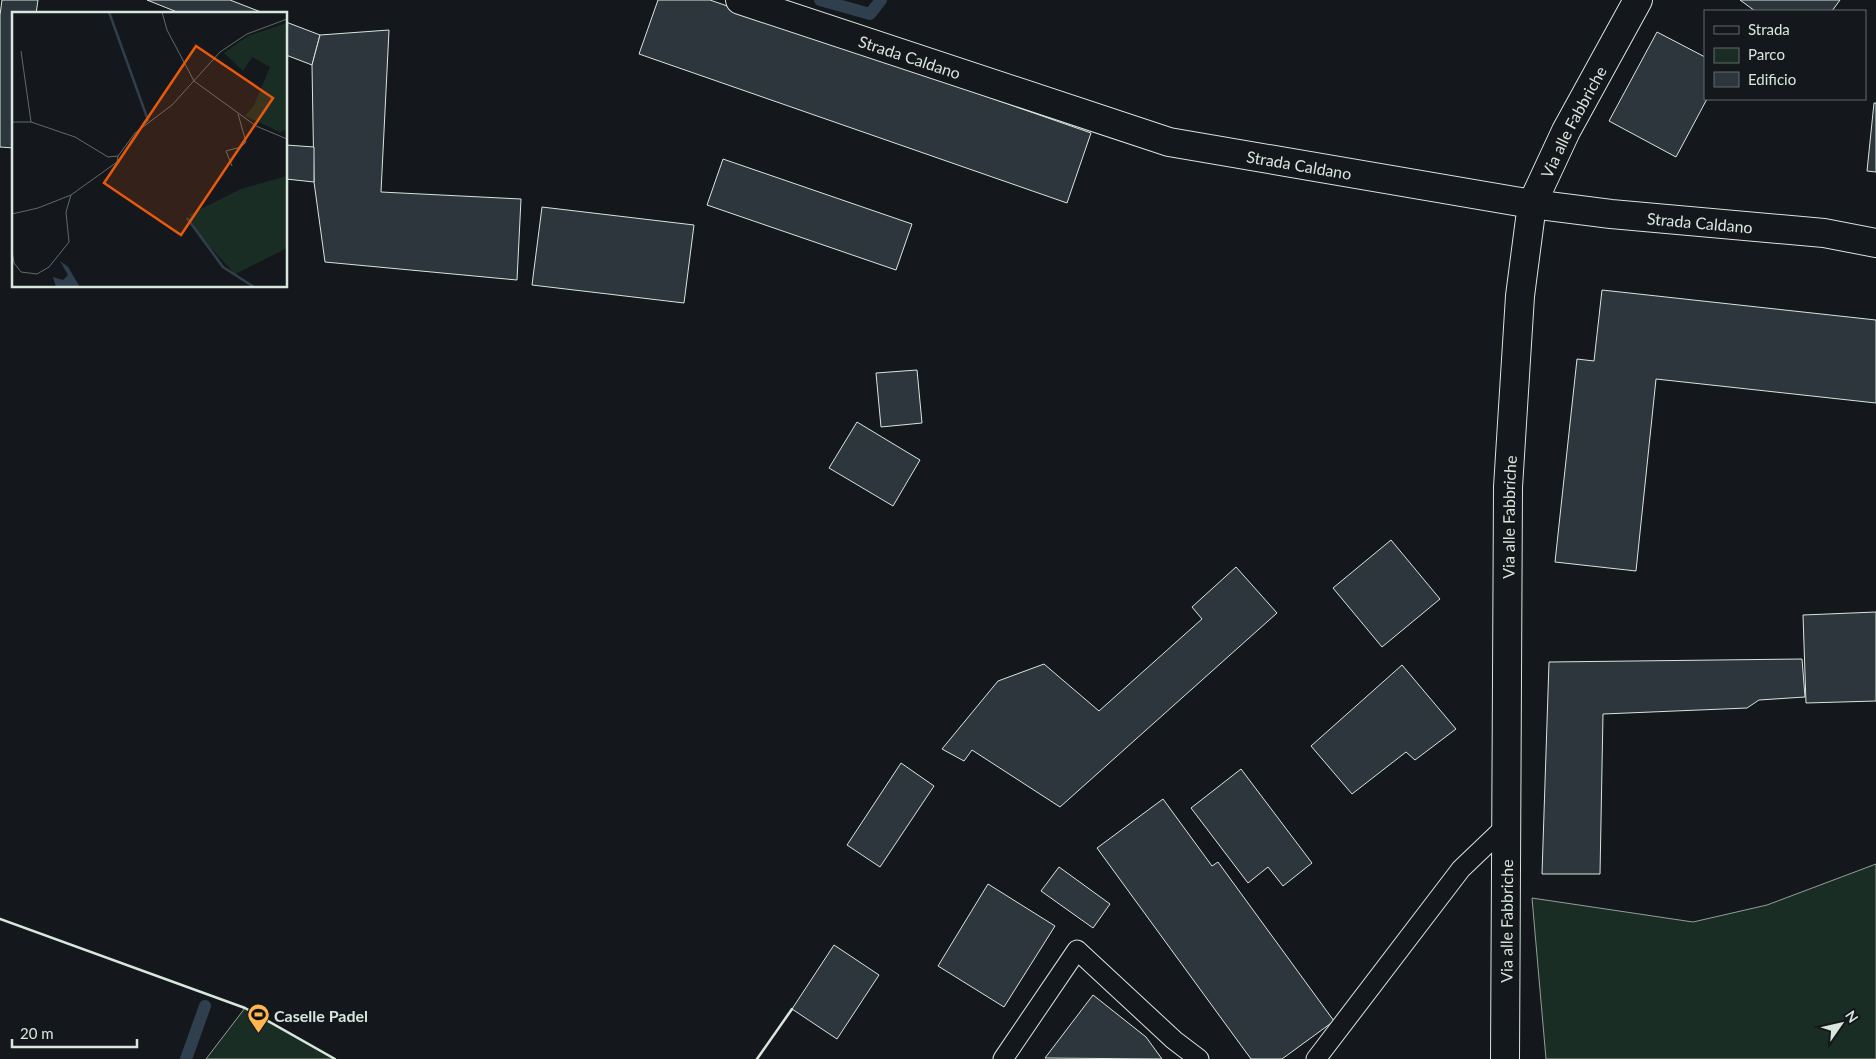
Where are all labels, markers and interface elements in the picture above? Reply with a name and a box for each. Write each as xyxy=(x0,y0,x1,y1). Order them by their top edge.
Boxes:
legend xyxy=(1704,10,1866,100)
inset map xyxy=(12,12,288,288)
text: Strada xyxy=(1748,20,1790,38)
street label: Strada Caldano xyxy=(857,31,963,82)
text: Parco xyxy=(1748,45,1785,63)
street label: Via alle Fabbriche xyxy=(1536,62,1609,181)
text: Edificio xyxy=(1748,70,1796,88)
street label: Strada Caldano xyxy=(1245,146,1353,183)
street label: Strada Caldano xyxy=(1646,208,1754,236)
street label: Via alle Fabbriche xyxy=(1498,455,1519,579)
street label: Via alle Fabbriche xyxy=(1496,859,1516,983)
north arrow xyxy=(1816,999,1866,1049)
sports icon: Caselle Padel xyxy=(246,1003,270,1034)
place label: Caselle Padel xyxy=(274,1006,368,1025)
text: N xyxy=(1842,1007,1862,1026)
scale bar xyxy=(12,1016,138,1048)
text: 20 m xyxy=(20,1024,54,1042)

